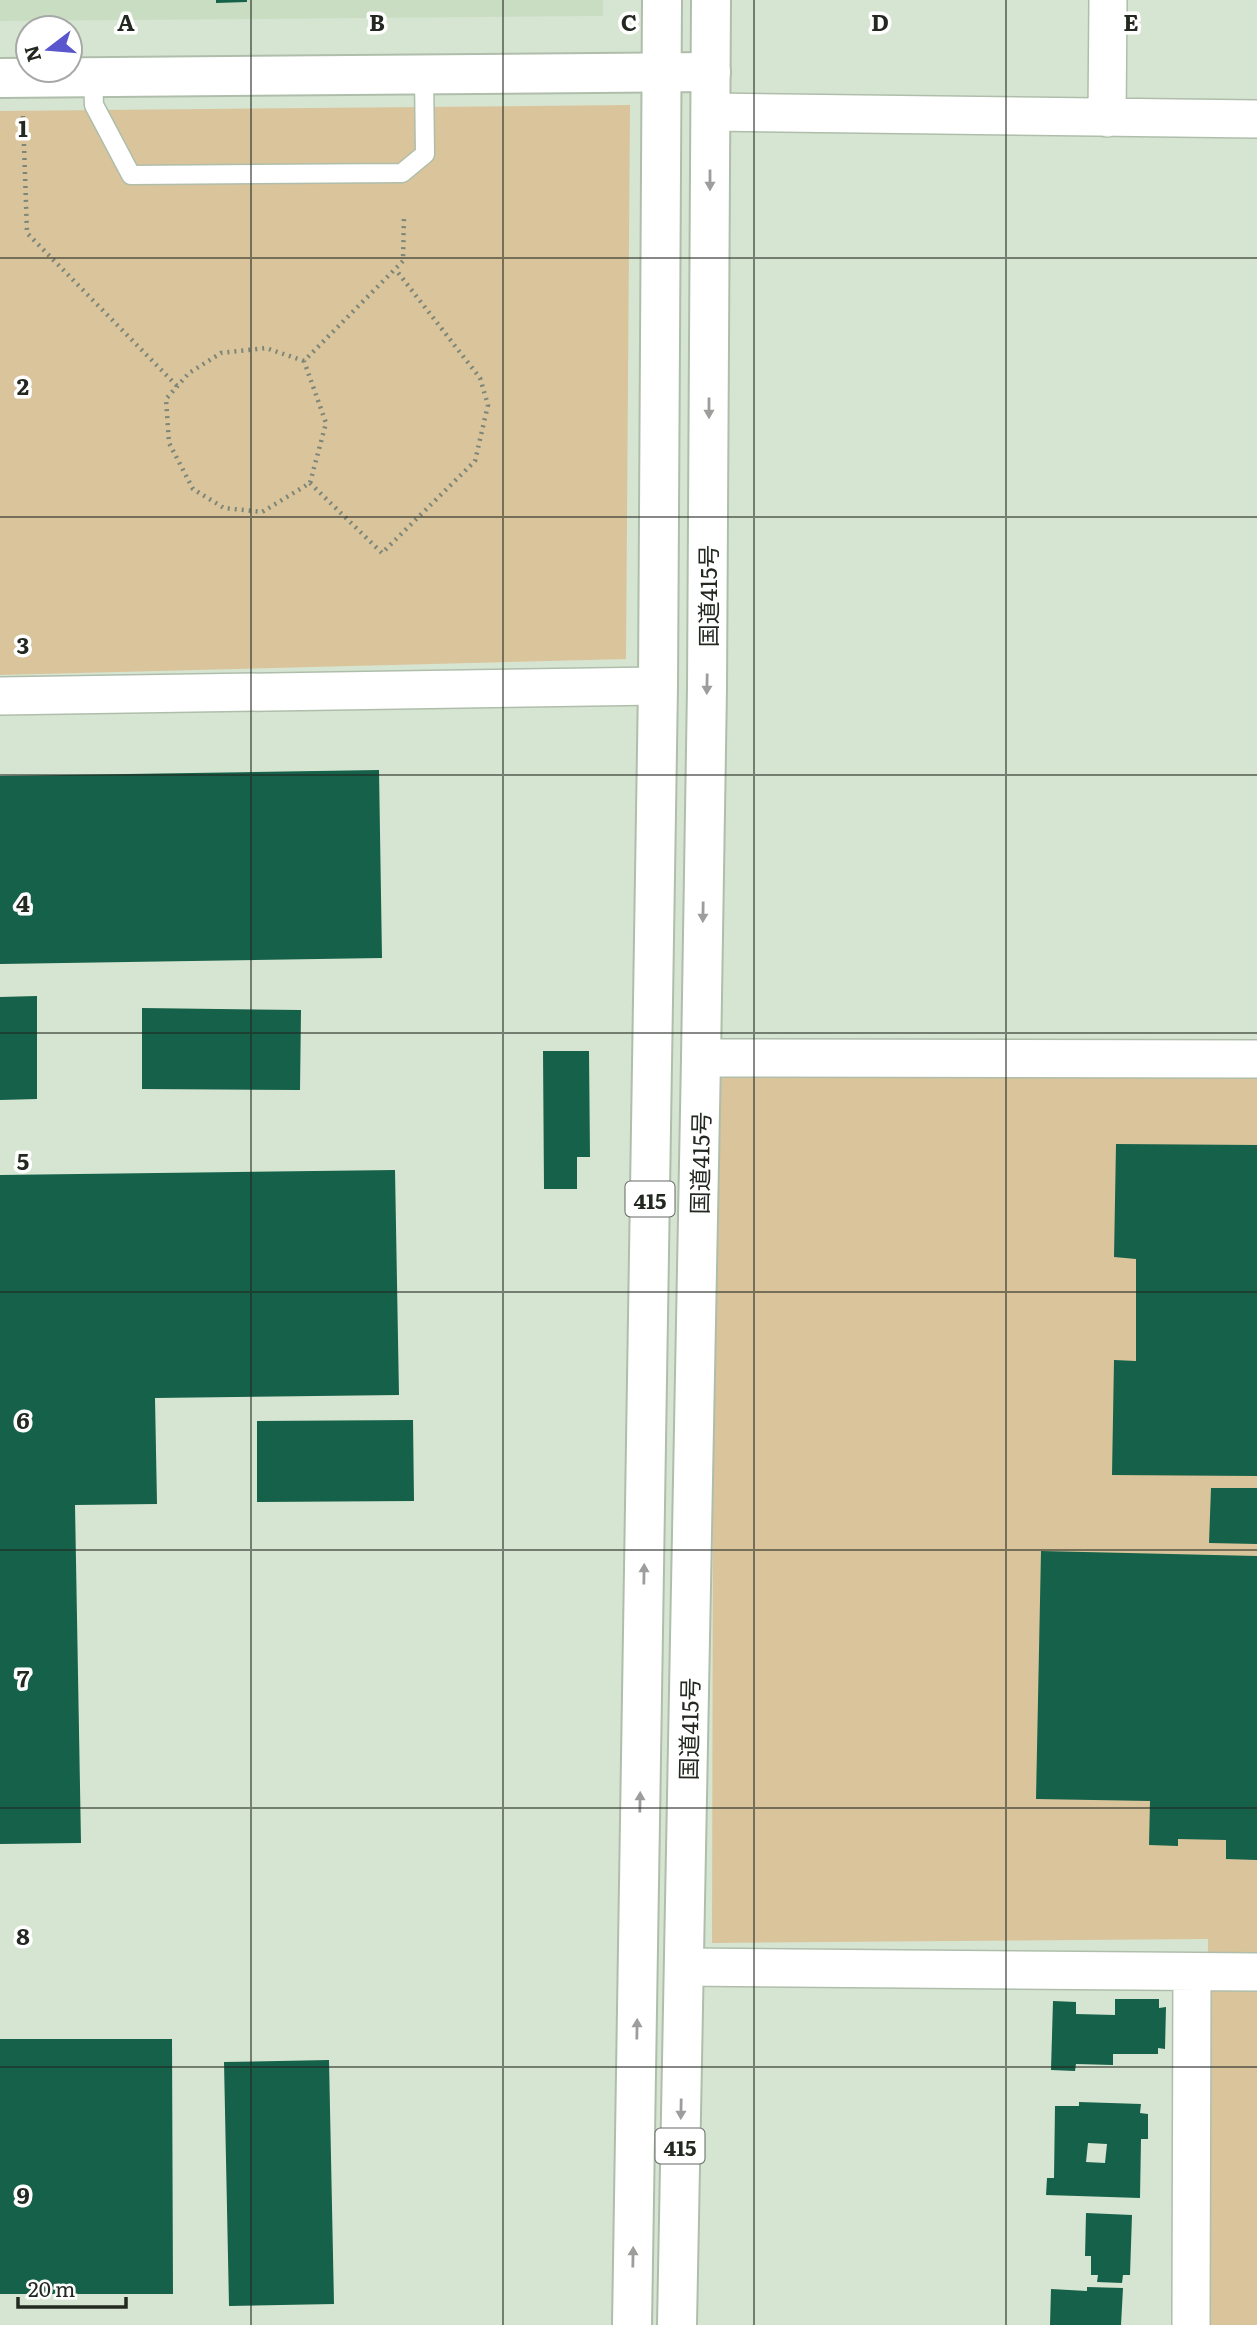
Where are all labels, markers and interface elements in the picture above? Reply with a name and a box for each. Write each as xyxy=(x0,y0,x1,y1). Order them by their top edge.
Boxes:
text: A xyxy=(117,4,135,38)
text: B xyxy=(369,4,385,38)
text: C xyxy=(621,4,637,38)
text: D xyxy=(871,4,889,38)
text: E xyxy=(1123,4,1139,38)
north arrow xyxy=(14,14,84,84)
text: N xyxy=(16,42,47,65)
text: 1 xyxy=(18,110,28,144)
one-way arrow xyxy=(704,170,716,192)
text: 2 xyxy=(17,368,29,402)
one-way arrow xyxy=(703,397,715,419)
street label: 国道415号 xyxy=(690,545,724,647)
text: 3 xyxy=(17,627,29,661)
one-way arrow xyxy=(701,674,712,696)
text: 4 xyxy=(16,885,30,919)
one-way arrow xyxy=(698,901,709,923)
street label: 国道415号 xyxy=(681,1111,717,1215)
text: 5 xyxy=(17,1143,29,1177)
road number: 415 xyxy=(626,1182,674,1216)
text: 6 xyxy=(16,1402,30,1436)
one-way arrow xyxy=(638,1563,650,1585)
text: 7 xyxy=(17,1660,30,1694)
street label: 国道415号 xyxy=(670,1677,706,1781)
one-way arrow xyxy=(635,1791,646,1813)
text: 8 xyxy=(16,1918,30,1952)
one-way arrow xyxy=(631,2018,642,2040)
one-way arrow xyxy=(675,2098,687,2120)
road number: 415 xyxy=(656,2128,704,2164)
text: 9 xyxy=(16,2177,30,2211)
one-way arrow xyxy=(627,2246,639,2268)
scale bar xyxy=(18,2266,126,2310)
text: 20 m xyxy=(28,2272,75,2303)

